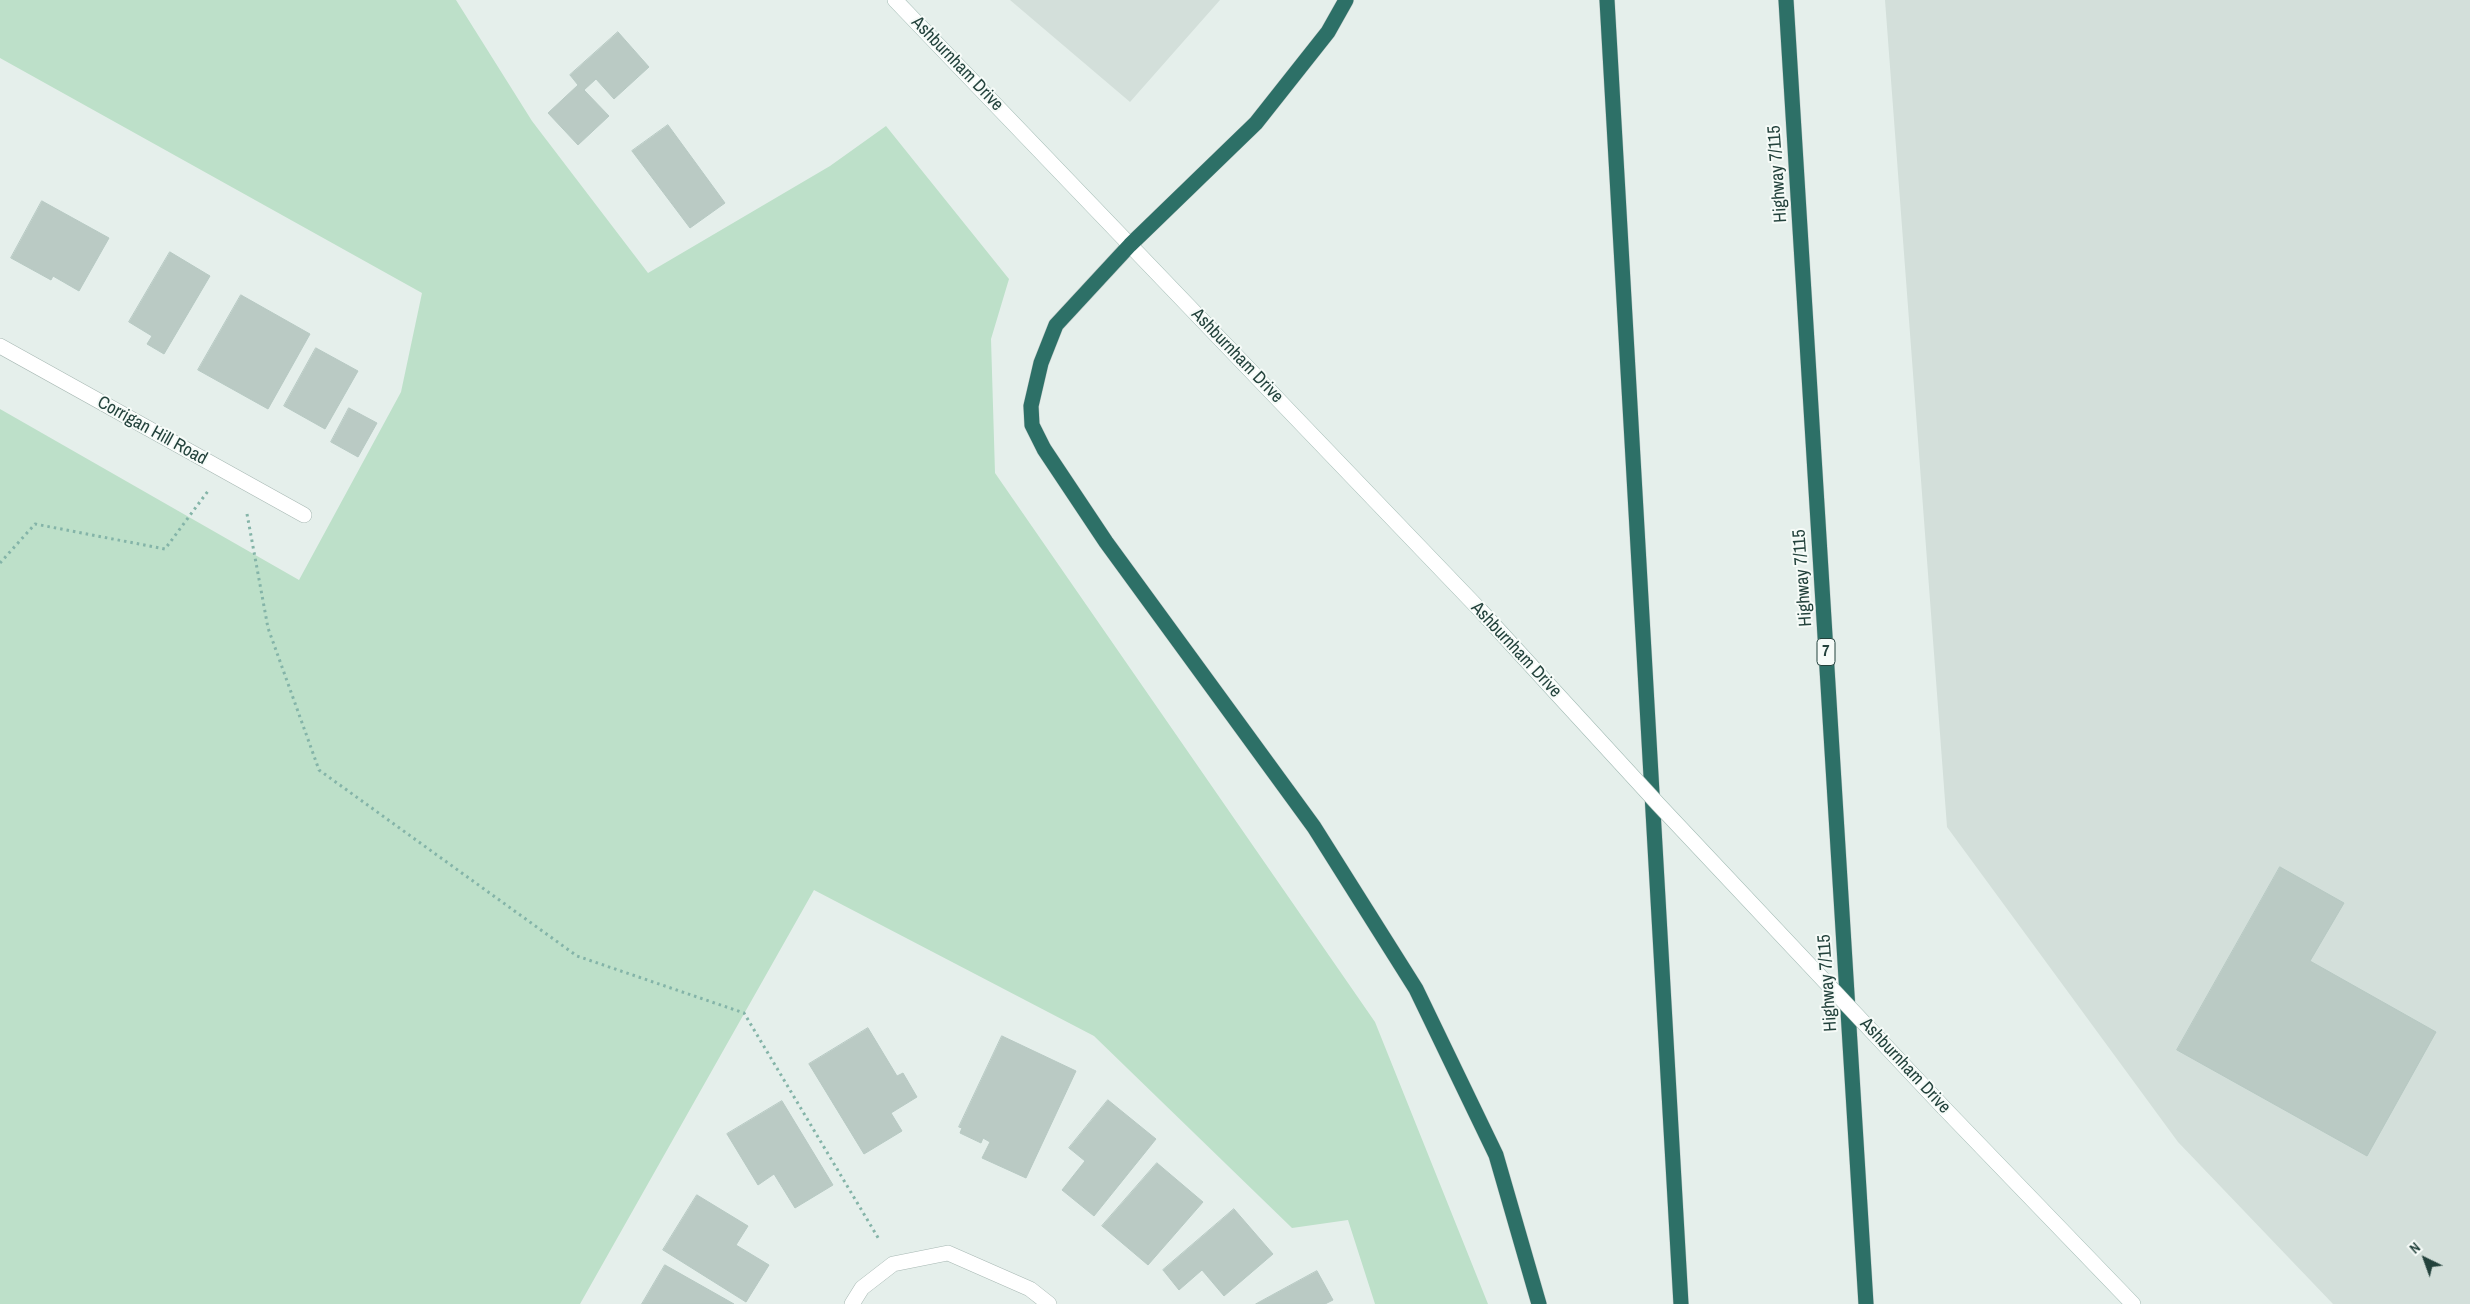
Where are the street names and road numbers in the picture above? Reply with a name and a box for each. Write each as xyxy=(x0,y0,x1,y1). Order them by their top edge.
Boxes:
street label: Ashburnham Drive xyxy=(906,12,1008,116)
street label: Highway 7/115 xyxy=(1764,125,1792,223)
street label: Ashburnham Drive xyxy=(1186,304,1288,408)
street label: Corrigan Hill Road xyxy=(93,392,211,470)
street label: Highway 7/115 xyxy=(1789,529,1817,627)
street label: Ashburnham Drive xyxy=(1466,598,1566,702)
road number: 7 xyxy=(1817,638,1835,666)
street label: Highway 7/115 xyxy=(1814,934,1842,1032)
street label: Ashburnham Drive xyxy=(1855,1014,1955,1118)

